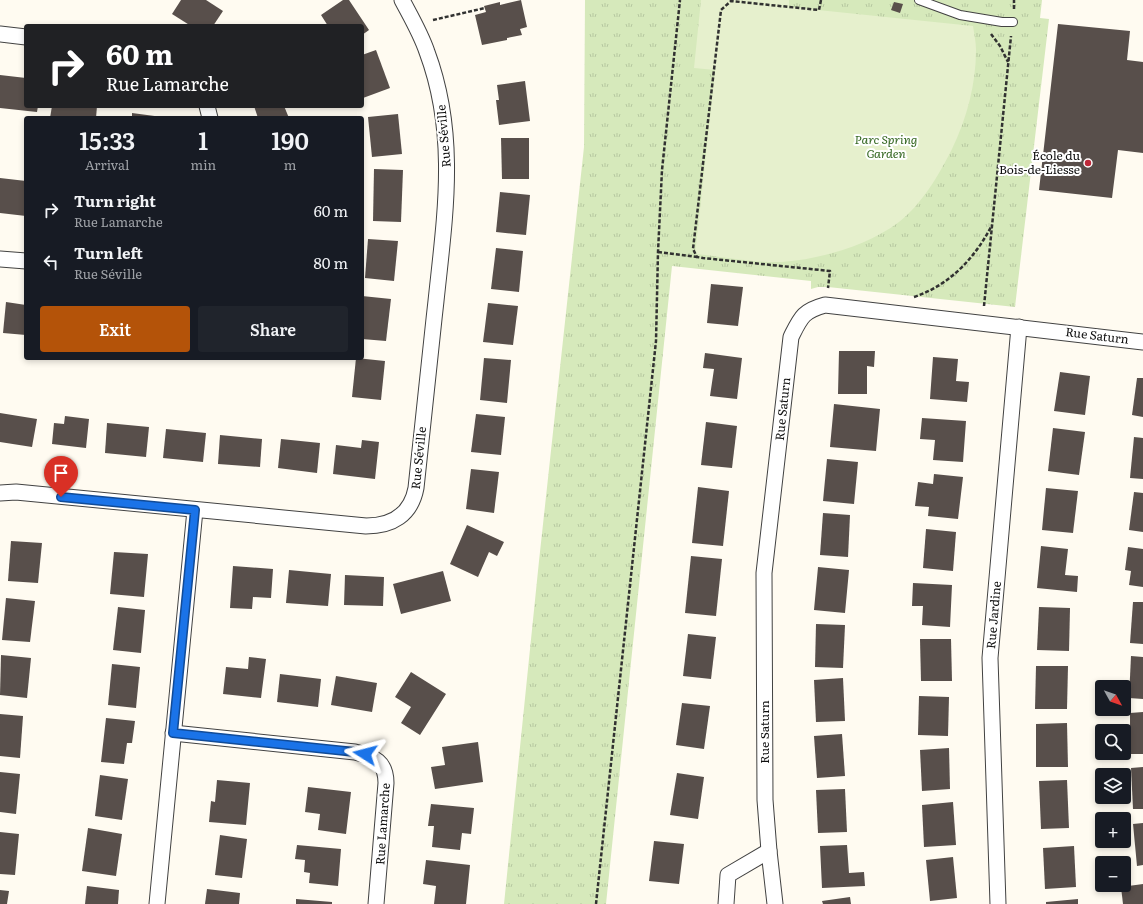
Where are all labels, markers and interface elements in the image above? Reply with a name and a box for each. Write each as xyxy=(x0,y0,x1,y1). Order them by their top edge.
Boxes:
text: 60 m xyxy=(106,32,173,74)
icon: right xyxy=(40,40,92,92)
text: Rue Lamarche xyxy=(106,70,229,97)
street label: Rue Séville xyxy=(431,104,455,168)
text: 15:33 xyxy=(79,122,135,157)
text: 1 xyxy=(198,122,208,157)
text: 190 xyxy=(271,122,309,157)
park label: Parc Spring Garden xyxy=(855,130,917,162)
place label: École du Bois-de-Liesse xyxy=(999,146,1080,178)
text: Arrival xyxy=(85,155,129,174)
text: min xyxy=(191,155,216,174)
text: m xyxy=(284,155,296,174)
marker: École du Bois-de-Liesse xyxy=(1083,158,1093,168)
text: Turn right xyxy=(74,189,156,212)
icon: right xyxy=(40,199,62,221)
text: 60 m xyxy=(314,199,348,222)
text: Rue Lamarche xyxy=(74,212,163,231)
text: Turn left xyxy=(74,241,143,264)
icon: left xyxy=(40,251,62,273)
text: 80 m xyxy=(314,251,348,274)
text: Rue Séville xyxy=(74,264,142,283)
button: Exit xyxy=(40,306,190,352)
button: Share xyxy=(198,306,348,352)
street label: Rue Saturn xyxy=(1064,322,1130,348)
street label: Rue Saturn xyxy=(770,376,794,441)
street label: Rue Séville xyxy=(406,426,430,490)
pin xyxy=(44,456,78,497)
icon: arrive xyxy=(50,462,72,484)
street label: Rue Jardine xyxy=(981,580,1005,650)
north arrow xyxy=(1095,680,1131,716)
map controls xyxy=(1095,680,1131,892)
street label: Rue Saturn xyxy=(755,700,773,764)
button: search xyxy=(1095,724,1131,760)
position arrow xyxy=(344,733,386,775)
button: layers xyxy=(1095,768,1131,804)
street label: Rue Lamarche xyxy=(370,782,394,865)
button: + xyxy=(1095,812,1131,848)
button: − xyxy=(1095,856,1131,892)

